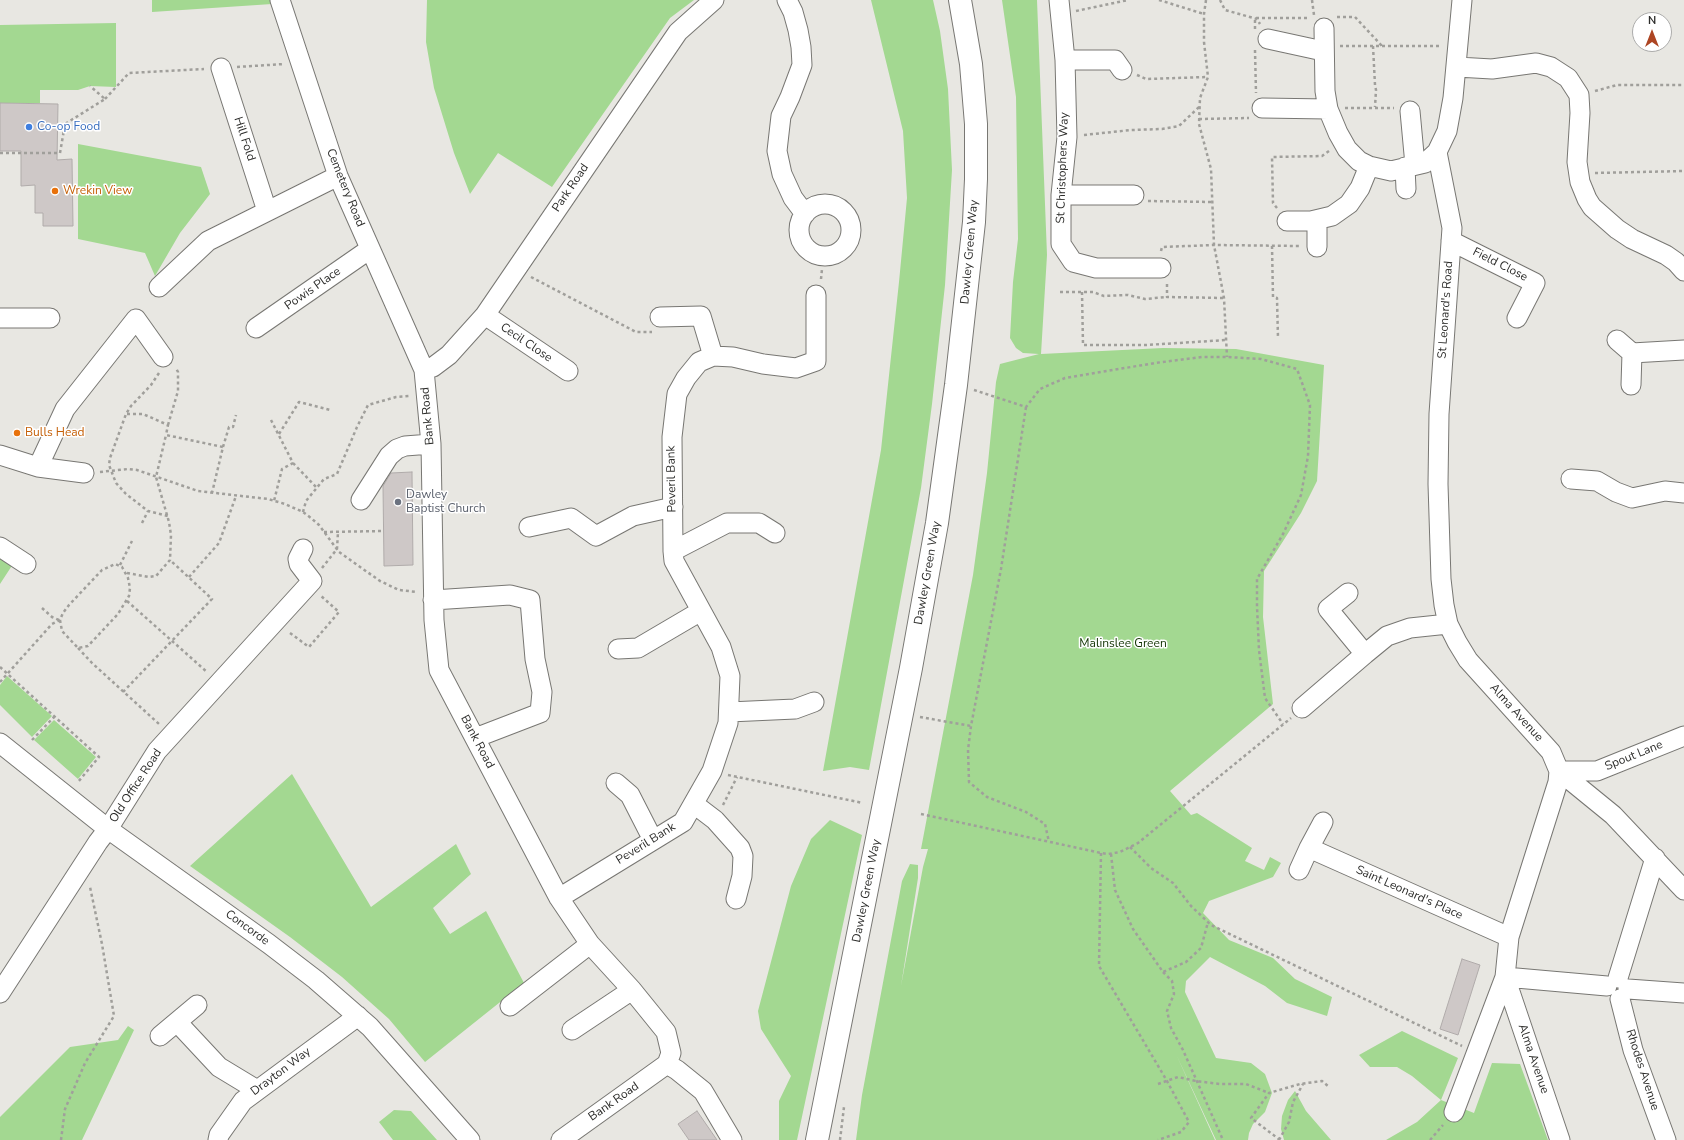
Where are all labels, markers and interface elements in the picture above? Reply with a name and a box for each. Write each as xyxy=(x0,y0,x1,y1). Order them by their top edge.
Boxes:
north arrow xyxy=(1632,12,1672,52)
text: N xyxy=(1648,13,1656,28)
street label: St Christophers Way xyxy=(1054,112,1072,224)
street label: Hill Fold xyxy=(230,115,258,163)
place label: Co-op Food xyxy=(37,120,100,134)
marker: Co-op Food xyxy=(24,122,34,132)
street label: Cemetery Road xyxy=(323,147,367,229)
street label: Park Road xyxy=(550,161,592,215)
place label: Wrekin View xyxy=(63,184,132,198)
marker: Wrekin View xyxy=(50,186,60,196)
street label: Dawley Green Way xyxy=(958,199,982,305)
street label: Field Close xyxy=(1470,245,1530,285)
street label: St Leonard's Road xyxy=(1435,261,1457,359)
street label: Powis Place xyxy=(282,264,344,314)
street label: Cecil Close xyxy=(497,320,555,366)
street label: Bank Road xyxy=(418,386,438,446)
place label: Bulls Head xyxy=(25,426,85,440)
marker: Bulls Head xyxy=(12,428,22,438)
street label: Peveril Bank xyxy=(664,445,680,513)
place label: Dawley Baptist Church xyxy=(406,488,486,516)
marker: Dawley Baptist Church xyxy=(393,497,403,507)
street label: Dawley Green Way xyxy=(912,520,944,626)
park label: Malinslee Green xyxy=(1079,637,1167,651)
street label: Alma Avenue xyxy=(1486,681,1546,745)
street label: Bank Road xyxy=(457,713,497,771)
street label: Spout Lane xyxy=(1603,738,1665,774)
street label: Old Office Road xyxy=(107,746,165,826)
street label: Peveril Bank xyxy=(614,820,678,868)
street label: Dawley Green Way xyxy=(850,838,884,944)
street label: Saint Leonard's Place xyxy=(1353,863,1465,923)
street label: Concorde xyxy=(222,907,272,949)
street label: Alma Avenue xyxy=(1514,1022,1552,1096)
street label: Rhodes Avenue xyxy=(1622,1028,1662,1112)
street label: Drayton Way xyxy=(248,1045,314,1099)
street label: Bank Road xyxy=(586,1079,642,1125)

